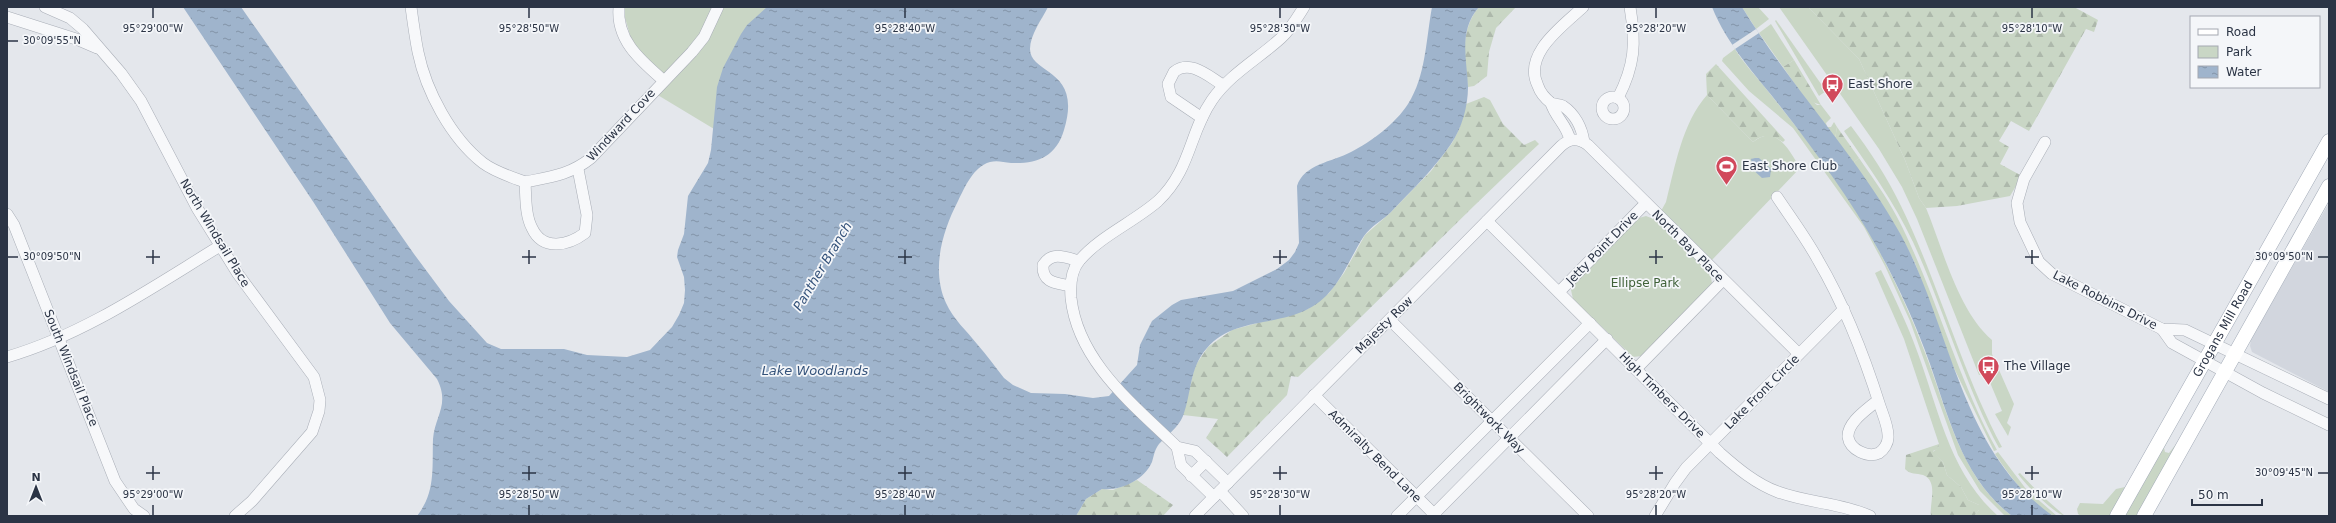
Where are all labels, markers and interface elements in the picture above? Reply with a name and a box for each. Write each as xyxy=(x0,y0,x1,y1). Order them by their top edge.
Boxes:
legend xyxy=(2190,16,2320,88)
text: 95°29'00"W xyxy=(123,23,183,34)
text: 95°28'50"W xyxy=(499,23,559,34)
text: 95°28'40"W xyxy=(875,23,935,34)
text: 95°28'30"W xyxy=(1250,23,1310,34)
text: 95°28'20"W xyxy=(1626,23,1686,34)
text: 95°28'10"W xyxy=(2002,23,2062,34)
text: Road xyxy=(2226,25,2256,39)
text: 30°09'55"N xyxy=(23,35,81,46)
text: Park xyxy=(2226,45,2252,59)
text: Water xyxy=(2226,65,2262,79)
bus stop icon: East Shore xyxy=(1819,71,1845,104)
place label: East Shore xyxy=(1848,77,1912,91)
street label: Windward Cove xyxy=(584,86,658,164)
sports icon: East Shore Club xyxy=(1714,153,1740,186)
place label: East Shore Club xyxy=(1742,159,1837,173)
street label: North Windsail Place xyxy=(177,176,253,290)
street label: North Bay Place xyxy=(1649,207,1727,285)
street label: Jetty Point Drive xyxy=(1563,208,1641,288)
water label: Panther Branch xyxy=(790,219,855,313)
text: 30°09'50"N xyxy=(23,251,81,262)
text: 30°09'50"N xyxy=(2255,251,2313,262)
street label: Lake Robbins Drive xyxy=(2051,268,2159,332)
park label: Ellipse Park xyxy=(1611,276,1679,290)
street label: Grogans Mill Road xyxy=(2190,278,2256,379)
street label: Majesty Row xyxy=(1352,293,1416,357)
street label: South Windsail Place xyxy=(41,308,101,428)
street label: High Timbers Drive xyxy=(1616,349,1708,441)
street label: Lake Front Circle xyxy=(1722,352,1802,432)
bus stop icon: The Village xyxy=(1975,353,2001,386)
place label: The Village xyxy=(2003,359,2070,373)
water label: Lake Woodlands xyxy=(762,363,869,378)
street label: Brightwork Way xyxy=(1451,380,1527,456)
street label: Admiralty Bend Lane xyxy=(1326,407,1424,505)
north arrow xyxy=(16,467,56,507)
text: 30°09'45"N xyxy=(2255,467,2313,478)
text: N xyxy=(31,471,41,484)
scale bar xyxy=(2192,481,2262,507)
text: 50 m xyxy=(2198,488,2229,502)
text: 95°29'00"W xyxy=(123,489,183,500)
text: 95°28'50"W xyxy=(499,489,559,500)
text: 95°28'40"W xyxy=(875,489,935,500)
text: 95°28'30"W xyxy=(1250,489,1310,500)
text: 95°28'20"W xyxy=(1626,489,1686,500)
text: 95°28'10"W xyxy=(2002,489,2062,500)

